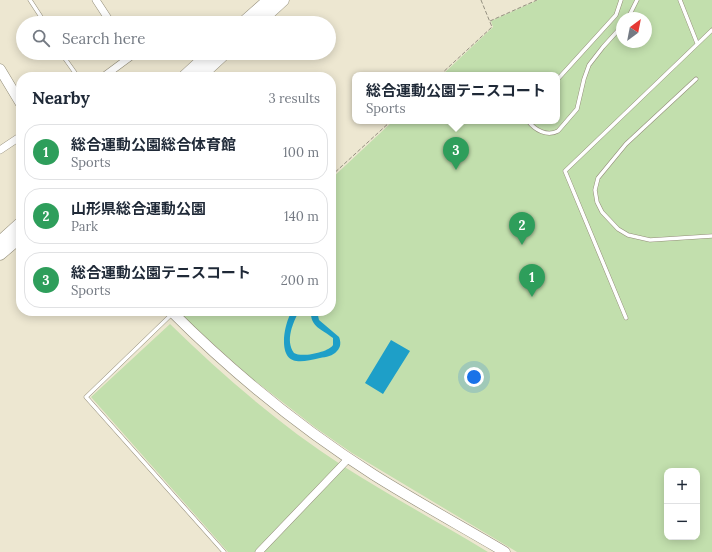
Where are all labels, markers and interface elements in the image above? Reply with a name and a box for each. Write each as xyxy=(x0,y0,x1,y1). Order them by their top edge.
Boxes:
north arrow xyxy=(616,12,652,48)
search box xyxy=(16,16,336,60)
icon: search xyxy=(30,27,52,49)
text: Search here xyxy=(62,29,145,48)
popup xyxy=(352,72,560,124)
text: 総合運動公園テニスコート xyxy=(366,81,546,100)
text: Nearby xyxy=(32,87,90,109)
text: 3 results xyxy=(268,90,320,107)
text: Sports xyxy=(366,100,405,117)
text: 総合運動公園総合体育館 xyxy=(71,135,236,154)
pin: 3 xyxy=(443,137,469,170)
text: 1 xyxy=(43,144,49,161)
text: 100 m xyxy=(283,144,319,161)
text: Sports xyxy=(71,154,110,171)
text: 山形県総合運動公園 xyxy=(71,199,206,218)
text: 2 xyxy=(43,208,49,225)
text: 140 m xyxy=(284,208,319,225)
pin: 2 xyxy=(509,212,535,245)
text: Park xyxy=(71,218,98,235)
text: 総合運動公園テニスコート xyxy=(71,263,251,282)
pin: 1 xyxy=(519,264,545,297)
text: 3 xyxy=(42,272,50,289)
text: 200 m xyxy=(281,272,319,289)
text: Sports xyxy=(71,282,110,299)
your location xyxy=(464,367,484,387)
map controls xyxy=(664,468,700,540)
button: + xyxy=(664,468,700,504)
button: − xyxy=(664,504,700,540)

